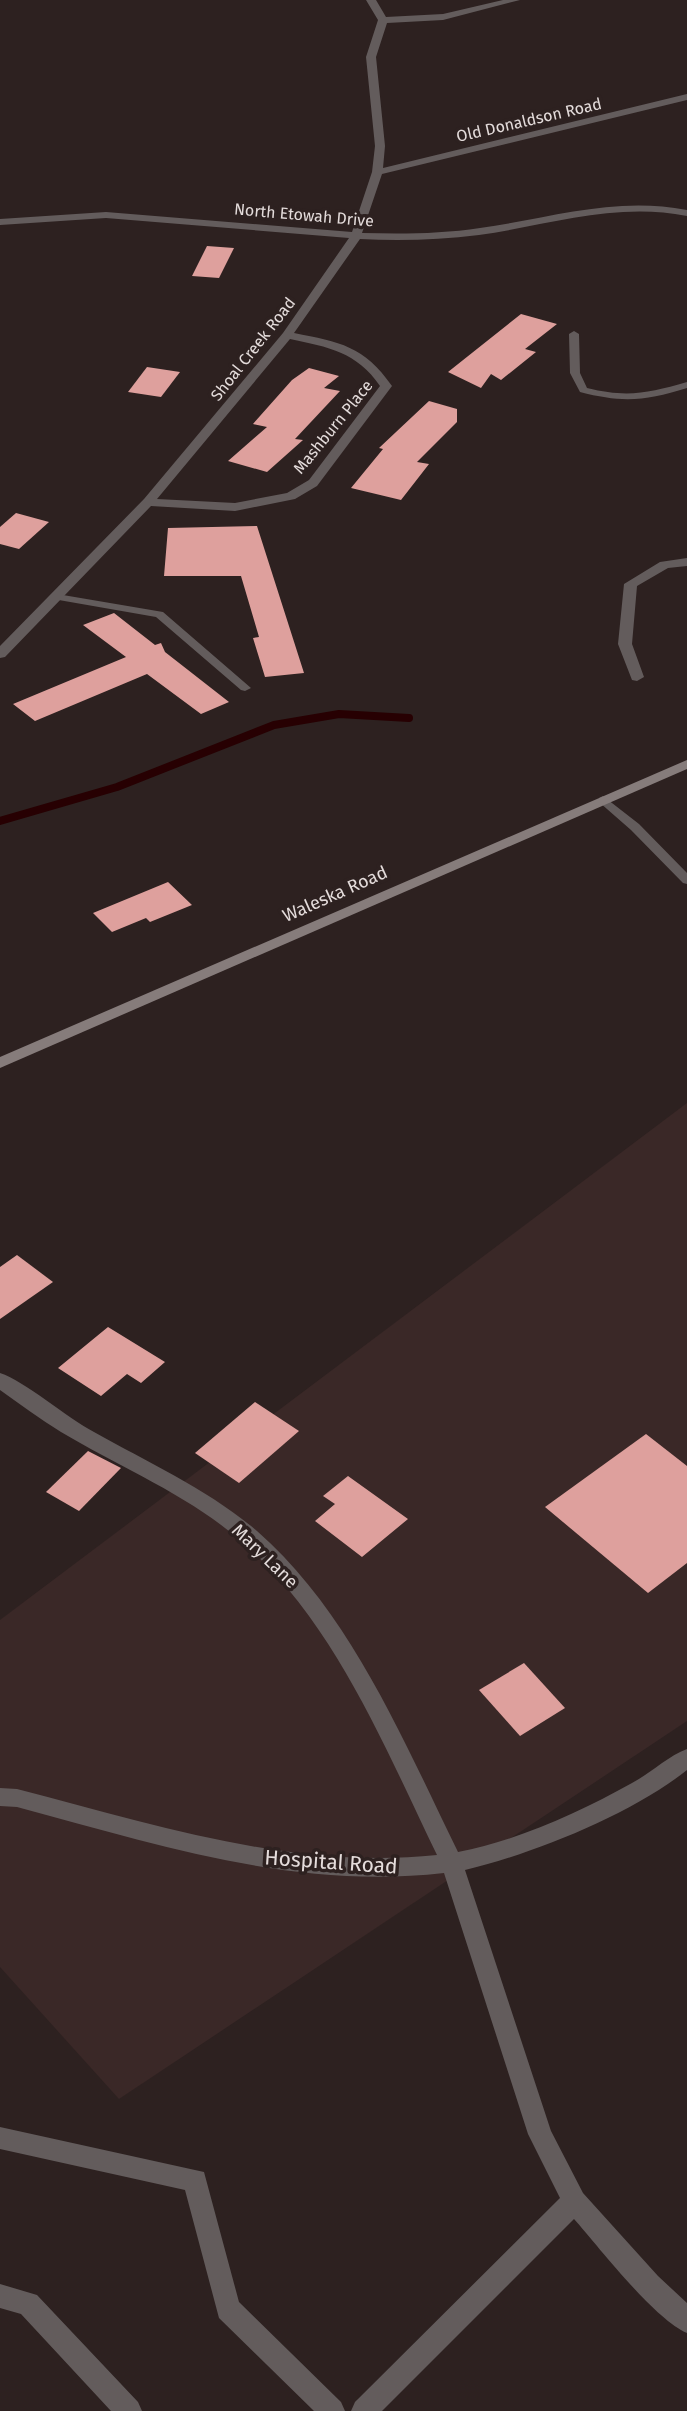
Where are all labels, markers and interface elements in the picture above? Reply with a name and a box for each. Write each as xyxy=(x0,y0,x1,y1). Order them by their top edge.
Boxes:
street label: Old Donaldson Road xyxy=(454,94,604,146)
street label: North Etowah Drive xyxy=(233,199,375,231)
street label: Shoal Creek Road xyxy=(207,294,299,404)
street label: Mashburn Place xyxy=(289,376,377,478)
street label: Waleska Road xyxy=(279,861,391,927)
street label: Mary Lane xyxy=(227,1519,303,1593)
street label: Hospital Road xyxy=(263,1844,399,1880)

